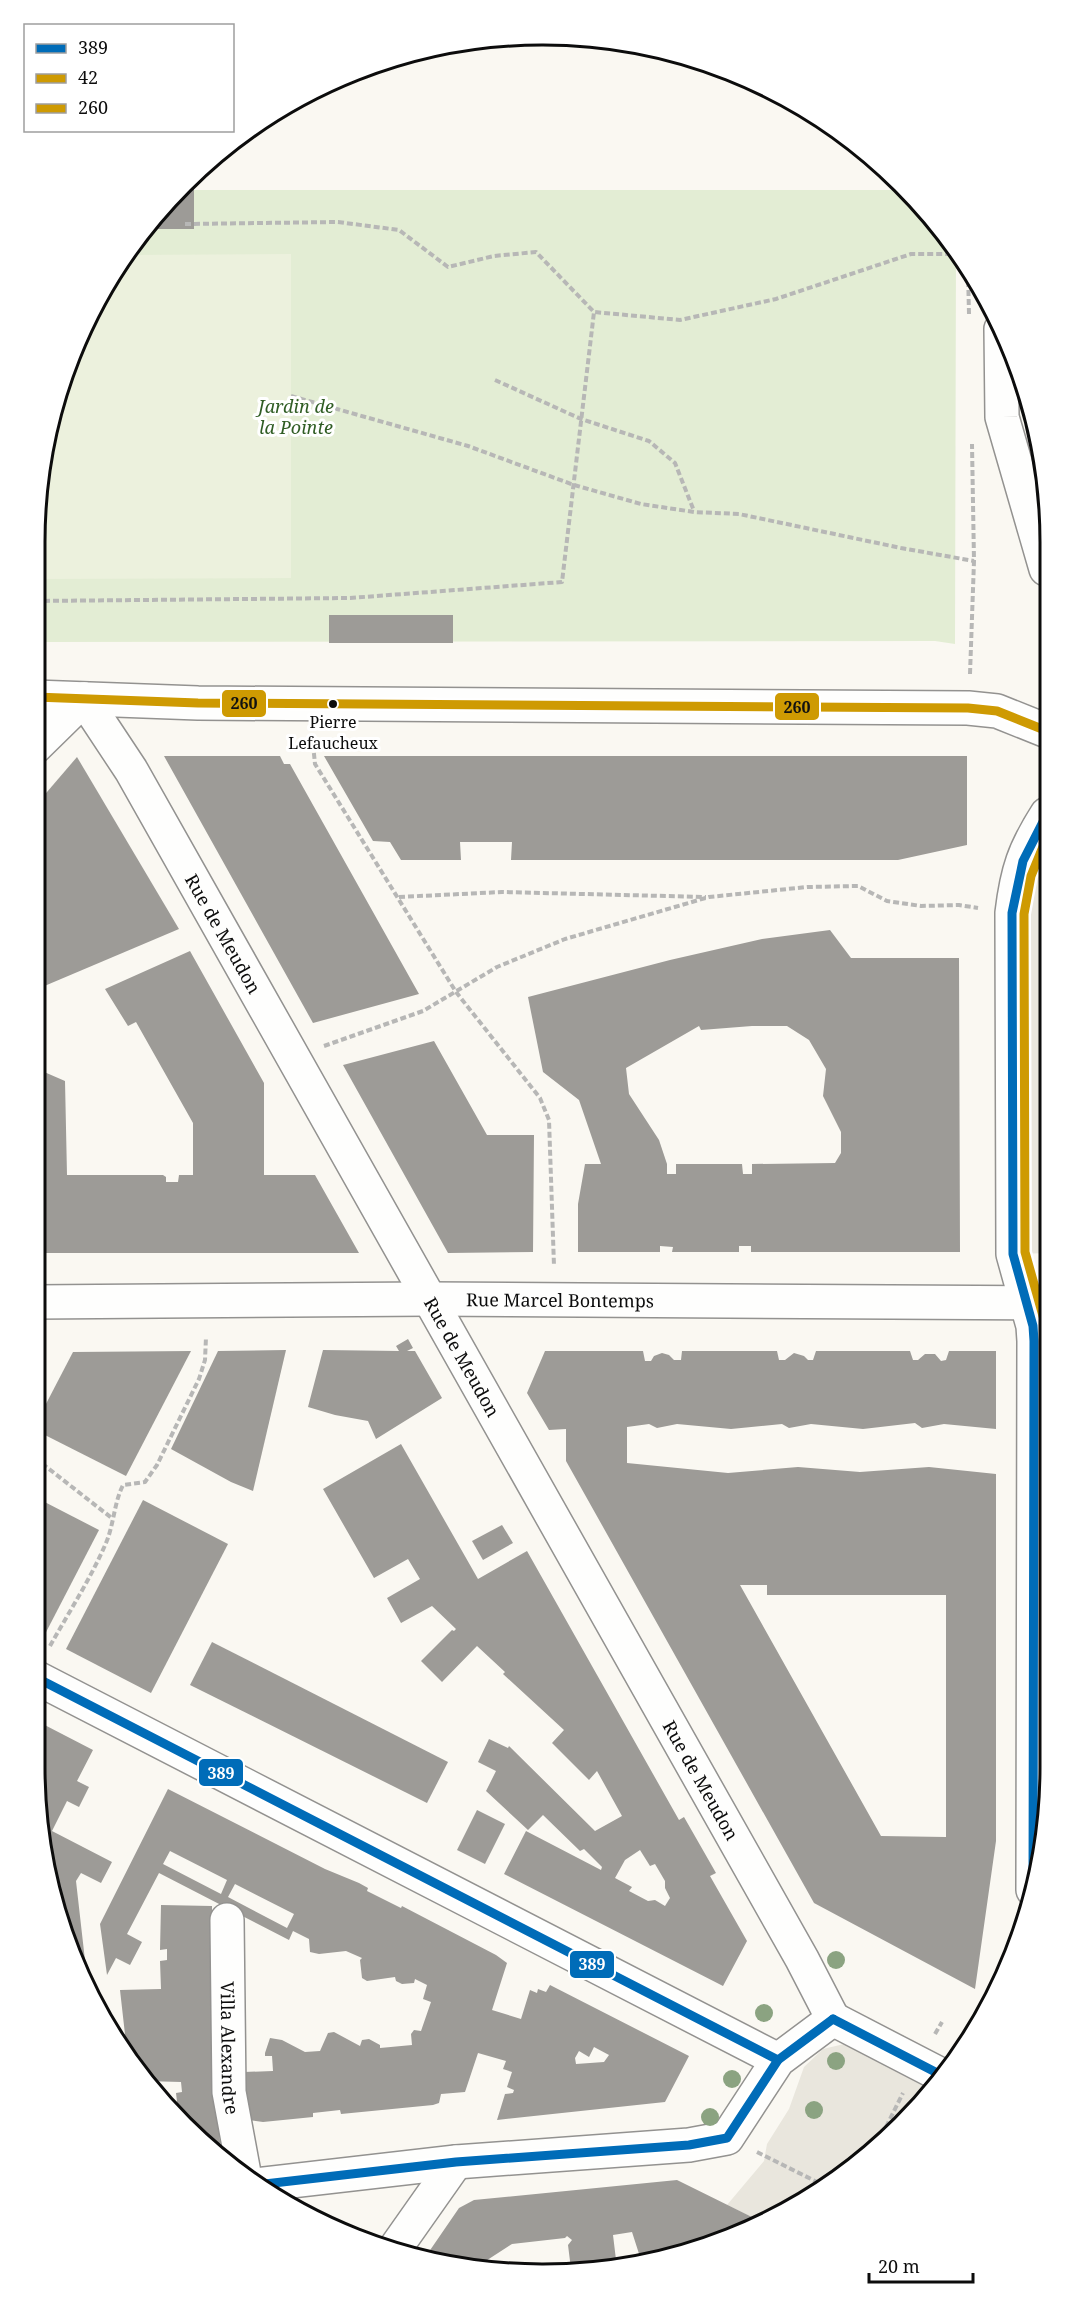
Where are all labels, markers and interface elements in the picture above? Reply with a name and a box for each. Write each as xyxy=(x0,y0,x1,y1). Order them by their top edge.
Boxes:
legend xyxy=(24,24,234,132)
text: 389 xyxy=(78,35,108,59)
text: 42 xyxy=(78,65,98,89)
text: 260 xyxy=(78,95,108,119)
park label: Jardin de la Pointe xyxy=(255,394,334,439)
line badge: 260 xyxy=(221,689,267,718)
text: 260 xyxy=(230,692,258,714)
line badge: 260 xyxy=(774,692,820,721)
text: 260 xyxy=(783,696,811,718)
marker: Pierre Lefaucheux xyxy=(327,698,339,710)
place label: Pierre Lefaucheux xyxy=(288,711,379,754)
street label: Rue de Meudon xyxy=(180,869,267,998)
street label: Rue Marcel Bontemps xyxy=(466,1287,654,1312)
street label: Rue de Meudon xyxy=(419,1293,506,1421)
street label: Rue de Meudon xyxy=(658,1716,745,1845)
line badge: 389 xyxy=(198,1758,244,1787)
text: 389 xyxy=(207,1762,235,1784)
line badge: 389 xyxy=(569,1950,615,1979)
text: 389 xyxy=(578,1953,606,1975)
street label: Villa Alexandre xyxy=(216,1981,245,2116)
scale bar xyxy=(869,2246,972,2284)
text: 20 m xyxy=(878,2254,920,2278)

